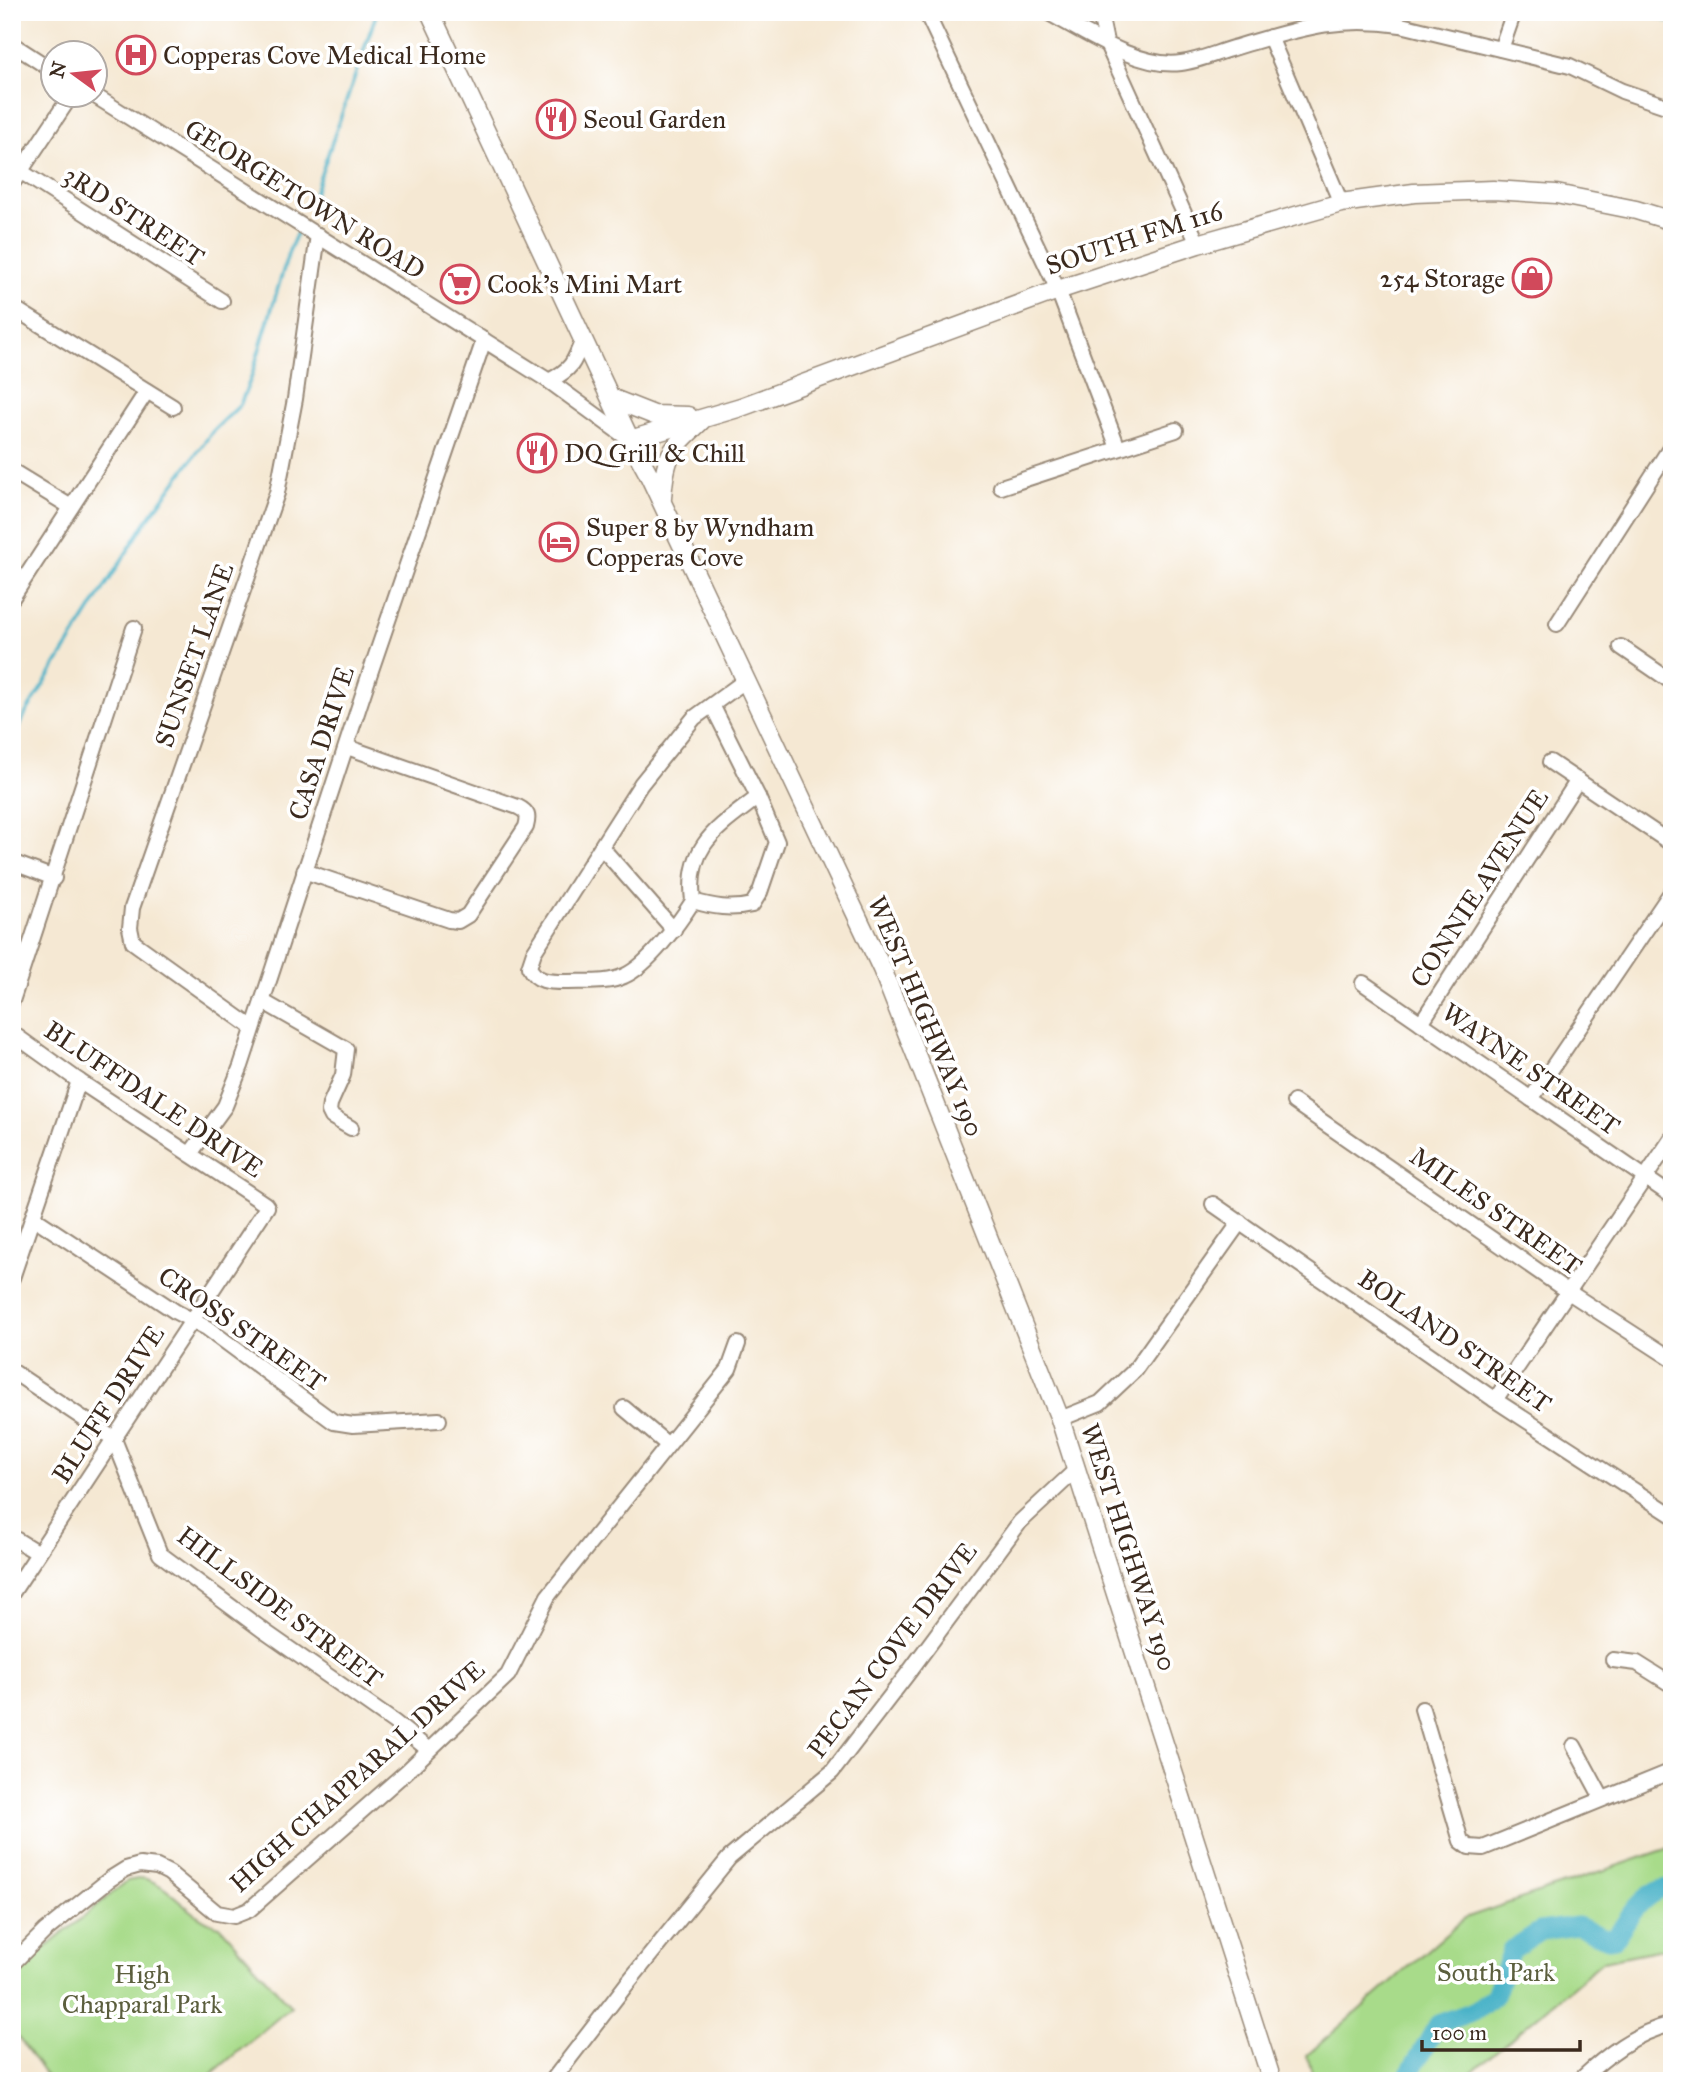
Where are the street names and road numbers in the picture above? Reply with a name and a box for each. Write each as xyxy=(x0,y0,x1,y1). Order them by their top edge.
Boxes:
street label: GEORGETOWN ROAD xyxy=(179,112,431,286)
street label: 3RD STREET xyxy=(58,159,210,273)
street label: SOUTH FM 116 xyxy=(1041,194,1227,282)
street label: SUNSET LANE xyxy=(148,559,240,751)
street label: CASA DRIVE xyxy=(281,662,361,824)
street label: CONNIE AVENUE xyxy=(1403,783,1555,993)
street label: WEST HIGHWAY 190 xyxy=(861,891,991,1141)
street label: WAYNE STREET xyxy=(1436,996,1626,1142)
street label: BLUFFDALE DRIVE xyxy=(38,1014,270,1184)
street label: MILES STREET xyxy=(1404,1140,1588,1282)
street label: CROSS STREET xyxy=(152,1259,332,1399)
street label: BOLAND STREET xyxy=(1352,1262,1558,1420)
street label: BLUFF DRIVE xyxy=(45,1319,171,1489)
street label: WEST HIGHWAY 190 xyxy=(1074,1419,1184,1675)
street label: HILLSIDE STREET xyxy=(171,1519,389,1695)
street label: PECAN COVE DRIVE xyxy=(800,1536,984,1764)
street label: HIGH CHAPPARAL DRIVE xyxy=(223,1653,491,1899)

